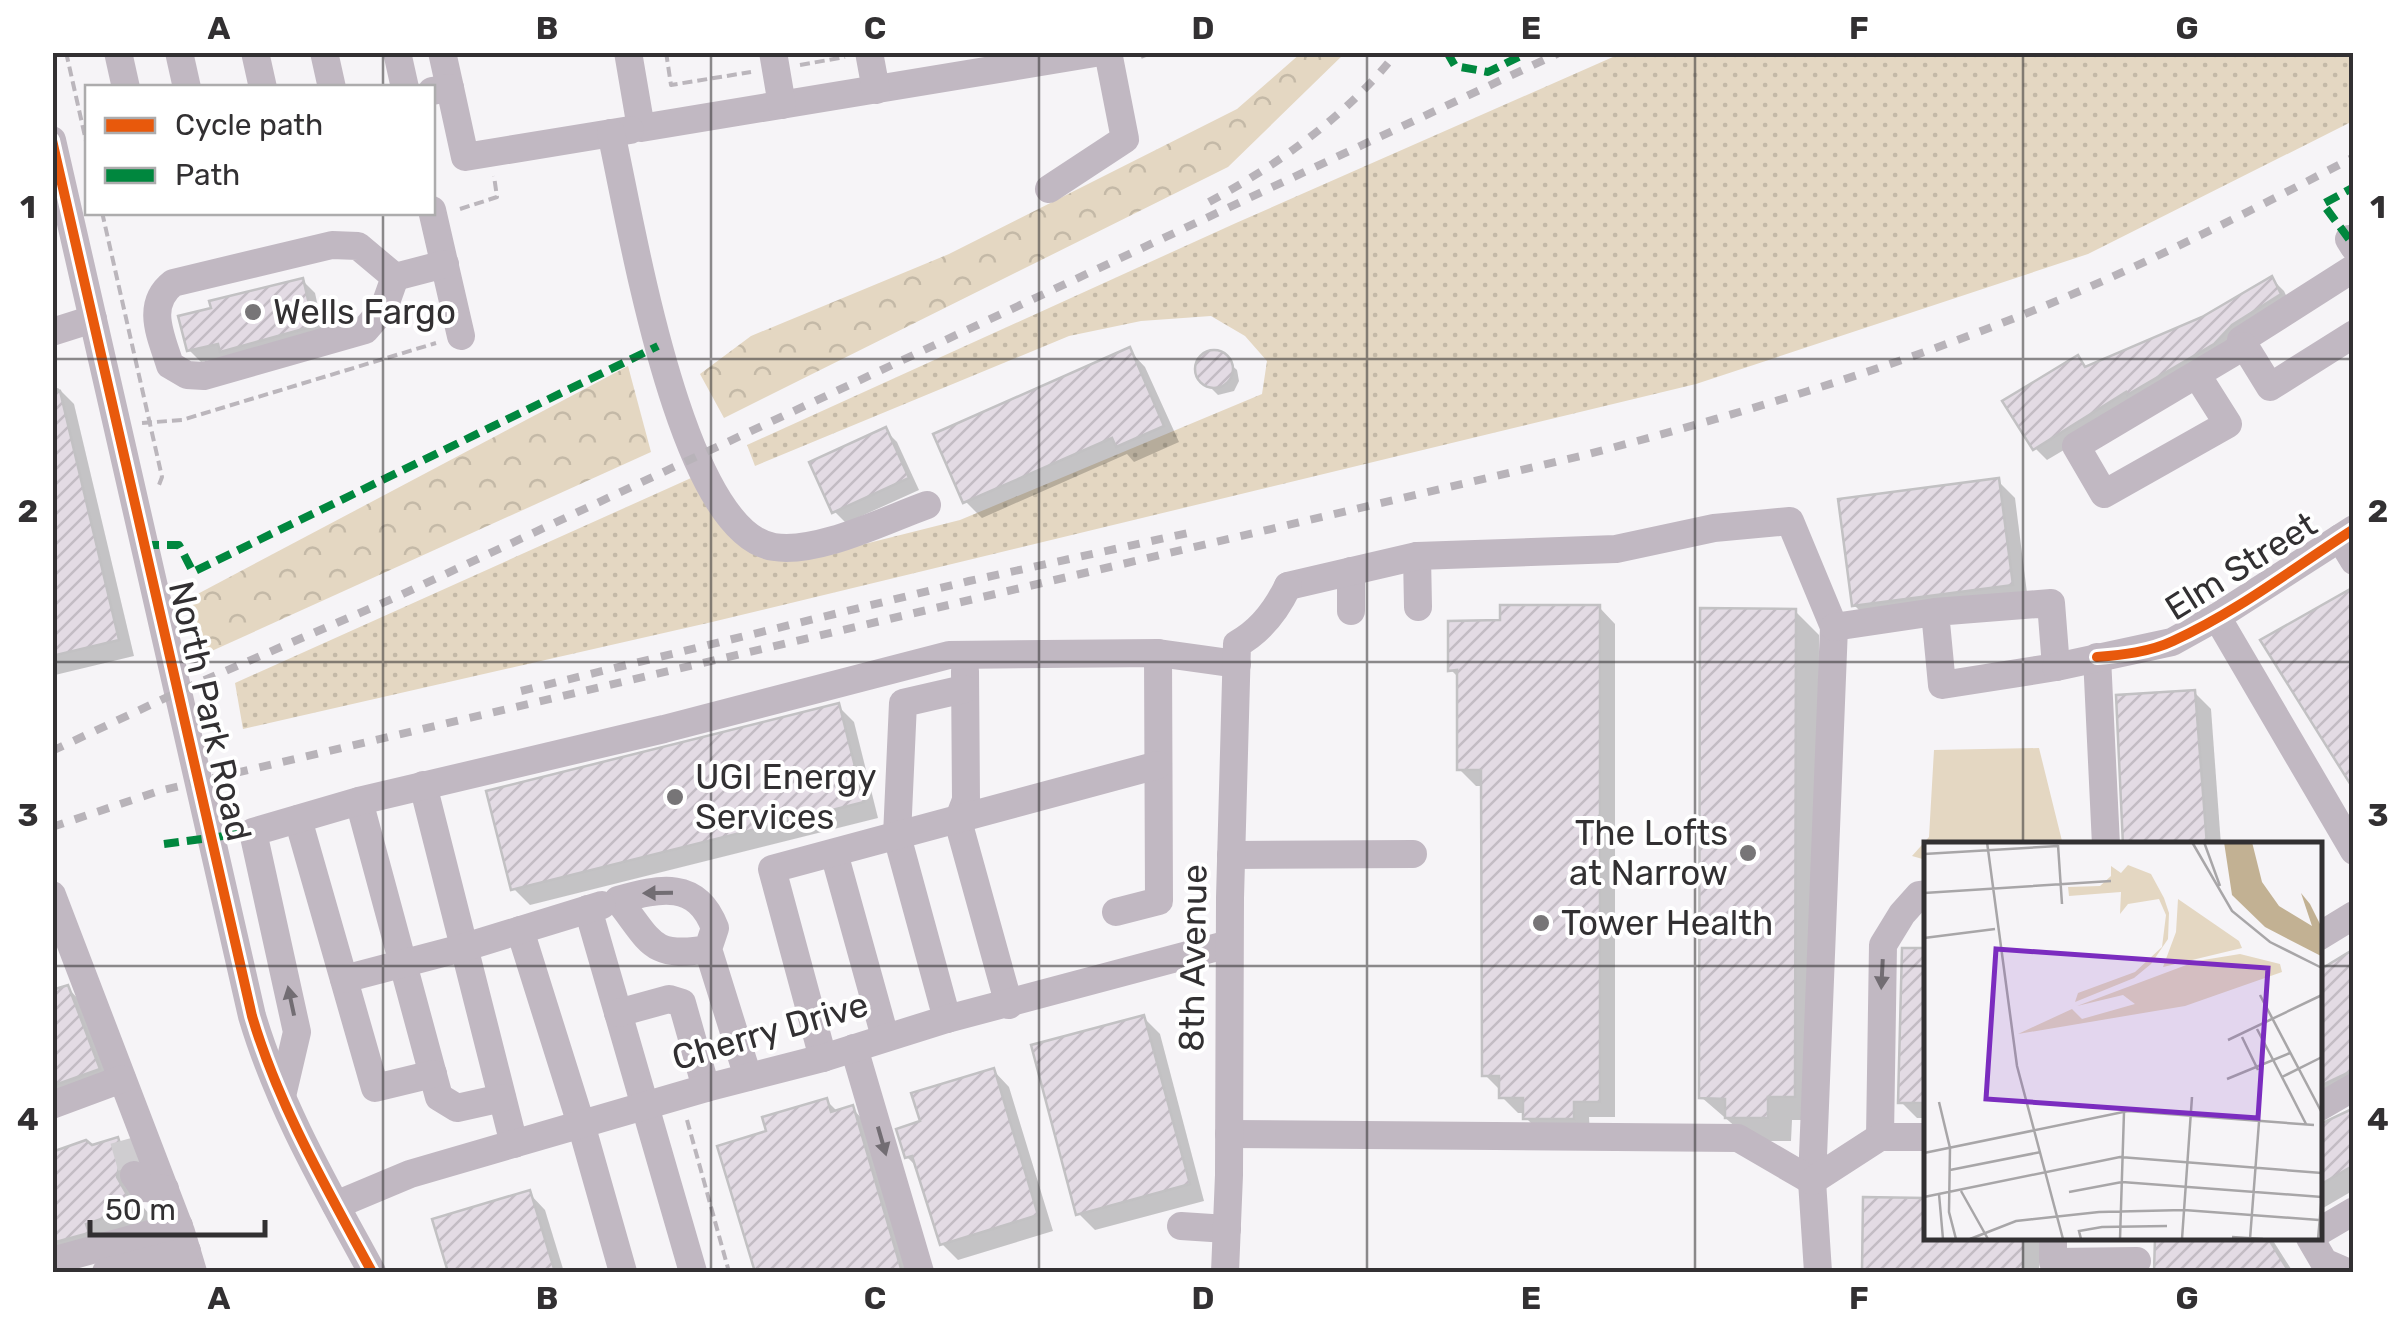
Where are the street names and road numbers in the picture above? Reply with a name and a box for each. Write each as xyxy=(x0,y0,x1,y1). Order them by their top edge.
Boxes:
street label: Elm Street xyxy=(2158,503,2324,629)
street label: North Park Road xyxy=(160,577,260,845)
street label: 8th Avenue xyxy=(1170,864,1216,1052)
street label: Cherry Drive xyxy=(667,983,873,1079)

